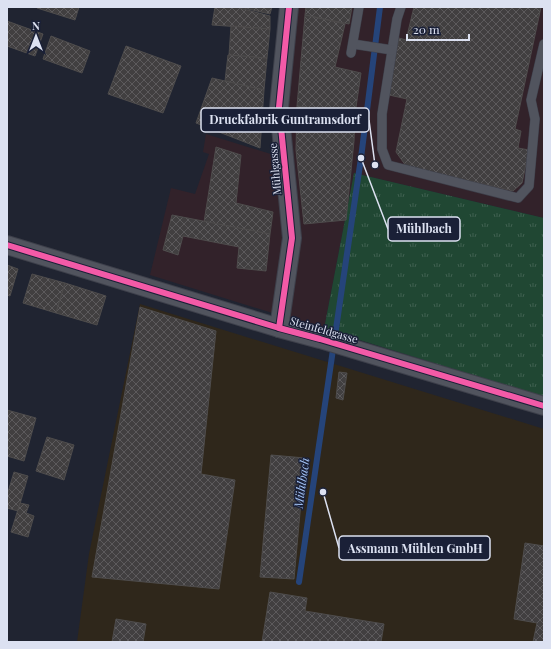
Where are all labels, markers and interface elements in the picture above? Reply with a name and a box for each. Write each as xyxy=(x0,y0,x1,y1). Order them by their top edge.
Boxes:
north arrow xyxy=(16,16,56,56)
scale bar xyxy=(407,16,469,42)
text: N xyxy=(32,18,40,33)
text: 20 m xyxy=(413,21,440,37)
callout: Druckfabrik Guntramsdorf xyxy=(201,108,369,132)
text: Druckfabrik Guntramsdorf xyxy=(209,111,362,127)
street label: Mühlgasse xyxy=(265,142,284,196)
callout: Mühlbach xyxy=(388,217,460,241)
text: Mühlbach xyxy=(396,220,453,236)
street label: Steinfeldgasse xyxy=(288,313,360,347)
water label: Mühlbach xyxy=(289,457,312,510)
callout: Assmann Mühlen GmbH xyxy=(339,536,490,560)
text: Assmann Mühlen GmbH xyxy=(346,540,483,556)

